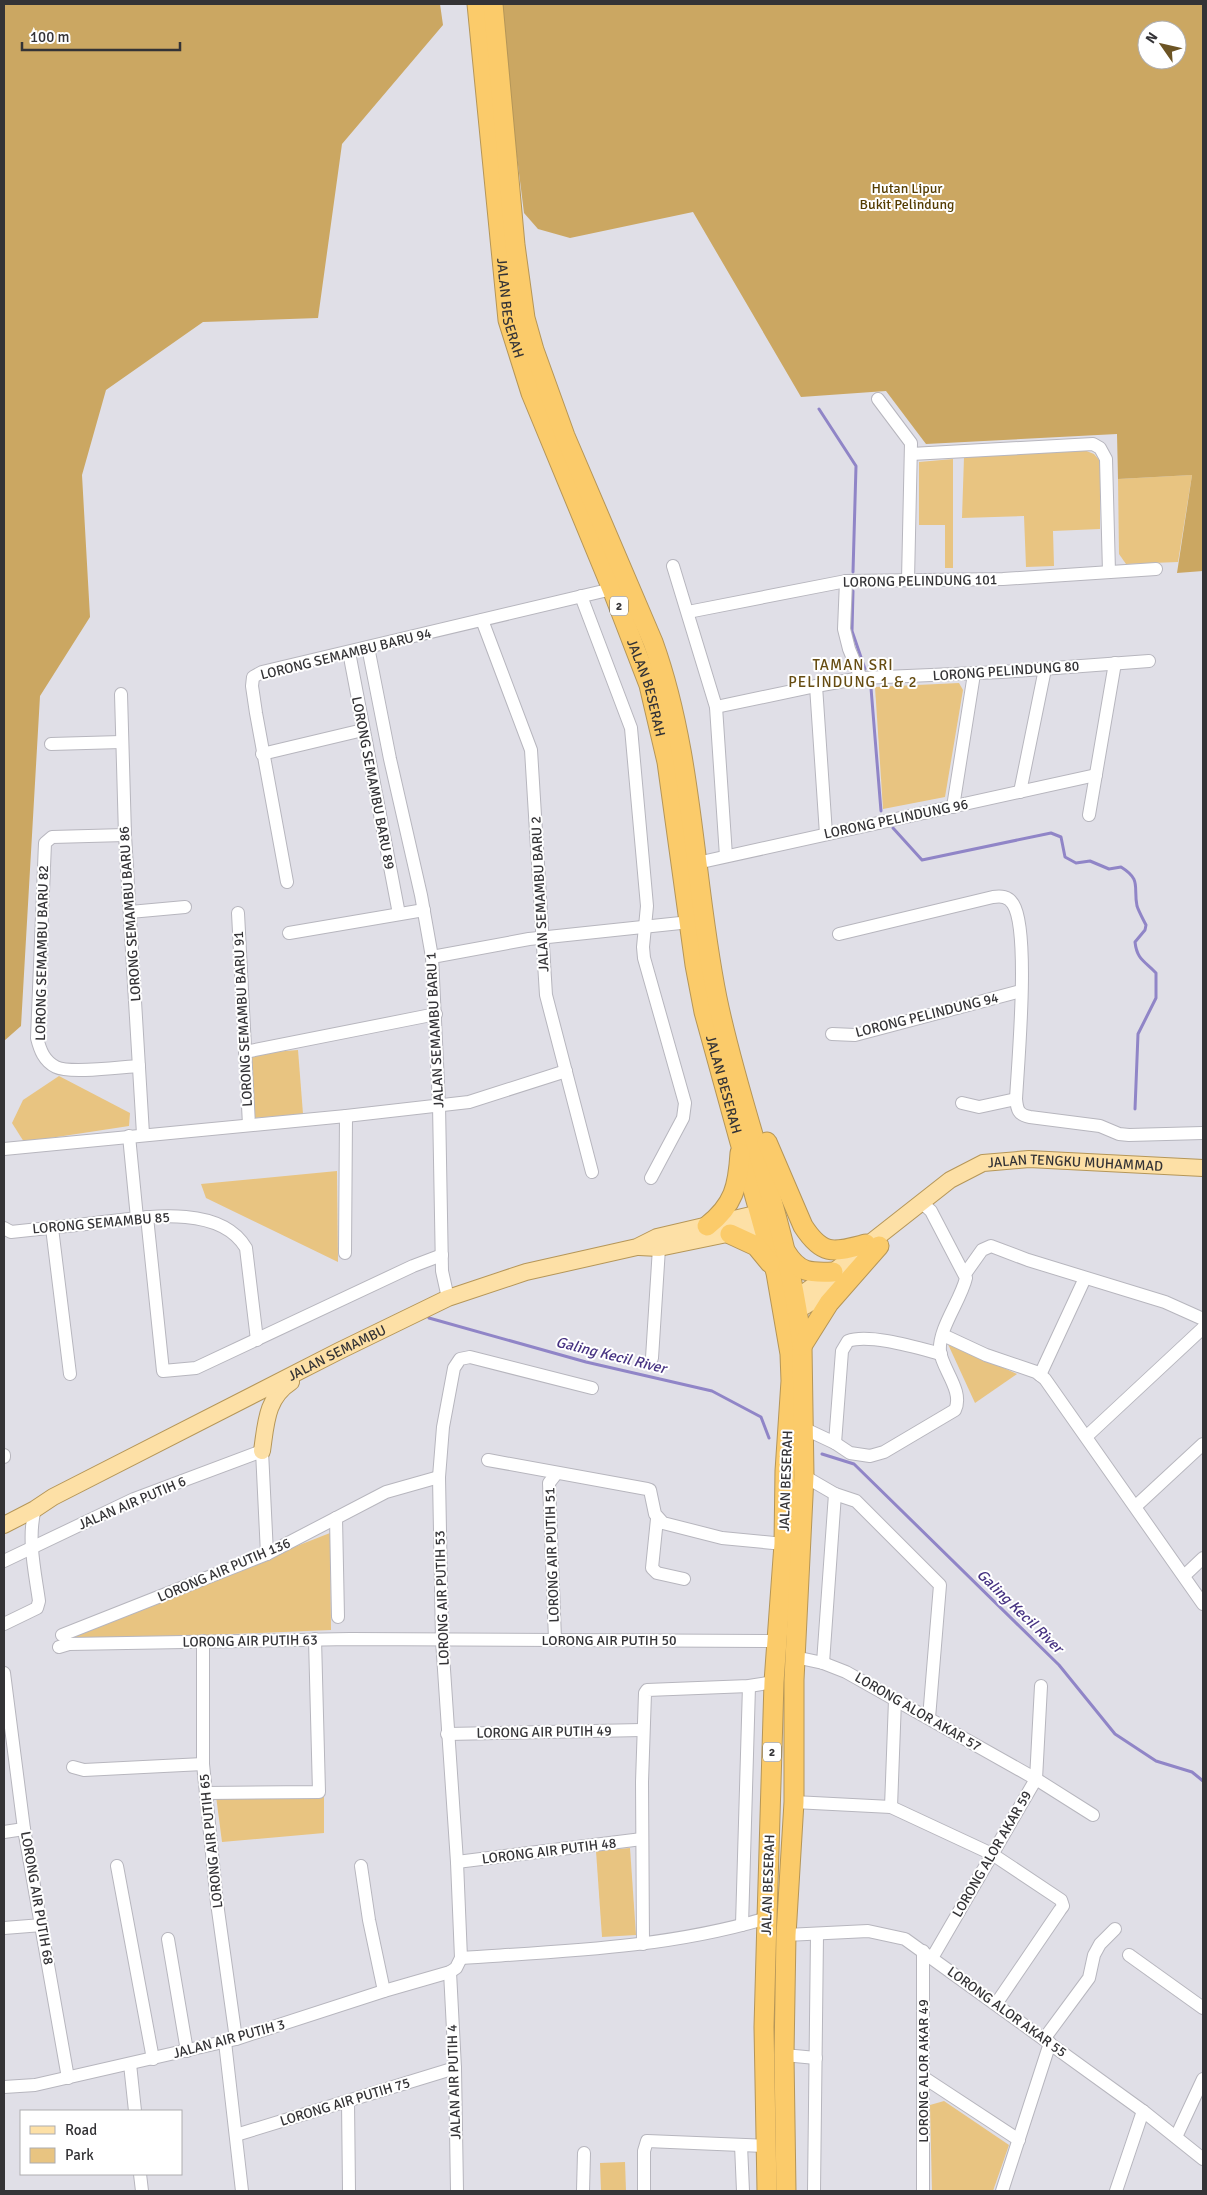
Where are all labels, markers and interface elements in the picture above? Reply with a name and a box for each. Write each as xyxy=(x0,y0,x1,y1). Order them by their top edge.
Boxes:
scale bar xyxy=(22,20,180,52)
north arrow xyxy=(1137,20,1187,70)
text: 100 m xyxy=(30,28,70,46)
text: N xyxy=(1142,29,1161,47)
park label: Hutan Lipur Bukit Pelindung xyxy=(860,180,954,213)
street label: JALAN BESERAH xyxy=(493,257,528,360)
street label: LORONG PELINDUNG 101 xyxy=(843,571,997,591)
road number: 2 xyxy=(610,596,628,616)
street label: LORONG SEMAMBU BARU 94 xyxy=(259,624,434,684)
street label: JALAN BESERAH xyxy=(624,636,669,738)
district label: TAMAN SRI PELINDUNG 1 & 2 xyxy=(788,656,918,691)
street label: LORONG PELINDUNG 80 xyxy=(932,657,1080,685)
street label: LORONG SEMAMBU BARU 89 xyxy=(348,695,398,871)
street label: LORONG PELINDUNG 96 xyxy=(822,795,970,843)
street label: JALAN SEMAMBU BARU 2 xyxy=(527,816,553,972)
street label: LORONG SEMAMBU BARU 86 xyxy=(115,826,145,1002)
street label: LORONG SEMAMBU BARU 82 xyxy=(32,865,52,1041)
street label: LORONG SEMAMBU BARU 91 xyxy=(230,931,256,1107)
street label: JALAN SEMAMBU BARU 1 xyxy=(422,952,448,1108)
street label: LORONG PELINDUNG 94 xyxy=(854,989,1001,1041)
street label: JALAN BESERAH xyxy=(702,1033,746,1136)
street label: JALAN TENGKU MUHAMMAD xyxy=(987,1150,1164,1174)
street label: LORONG SEMAMBU 85 xyxy=(31,1209,171,1237)
street label: JALAN SEMAMBU xyxy=(285,1321,389,1384)
water label: Galing Kecil River xyxy=(554,1333,670,1378)
street label: JALAN BESERAH xyxy=(776,1430,796,1532)
street label: JALAN AIR PUTIH 6 xyxy=(76,1473,188,1533)
street label: LORONG AIR PUTIH 51 xyxy=(541,1487,563,1623)
street label: LORONG AIR PUTIH 53 xyxy=(431,1530,453,1666)
street label: LORONG AIR PUTIH 136 xyxy=(155,1534,293,1606)
water label: Galing Kecil River xyxy=(973,1565,1069,1658)
street label: LORONG AIR PUTIH 63 xyxy=(182,1631,318,1651)
street label: LORONG AIR PUTIH 50 xyxy=(541,1632,677,1649)
street label: LORONG ALOR AKAR 57 xyxy=(852,1669,984,1755)
street label: LORONG AIR PUTIH 49 xyxy=(476,1722,612,1742)
road number: 2 xyxy=(763,1742,781,1761)
street label: LORONG AIR PUTIH 65 xyxy=(195,1773,227,1909)
street label: LORONG ALOR AKAR 59 xyxy=(949,1788,1035,1920)
street label: LORONG AIR PUTIH 68 xyxy=(17,1830,57,1966)
street label: LORONG AIR PUTIH 48 xyxy=(481,1834,617,1868)
street label: JALAN BESERAH xyxy=(758,1834,778,1936)
street label: LORONG ALOR AKAR 55 xyxy=(944,1963,1070,2061)
street label: LORONG ALOR AKAR 49 xyxy=(915,1999,932,2143)
street label: JALAN AIR PUTIH 3 xyxy=(171,2016,287,2062)
street label: JALAN AIR PUTIH 4 xyxy=(443,2024,465,2140)
street label: LORONG AIR PUTIH 75 xyxy=(278,2074,412,2130)
legend xyxy=(20,2110,182,2175)
text: Road xyxy=(65,2121,97,2139)
text: Park xyxy=(65,2146,94,2164)

